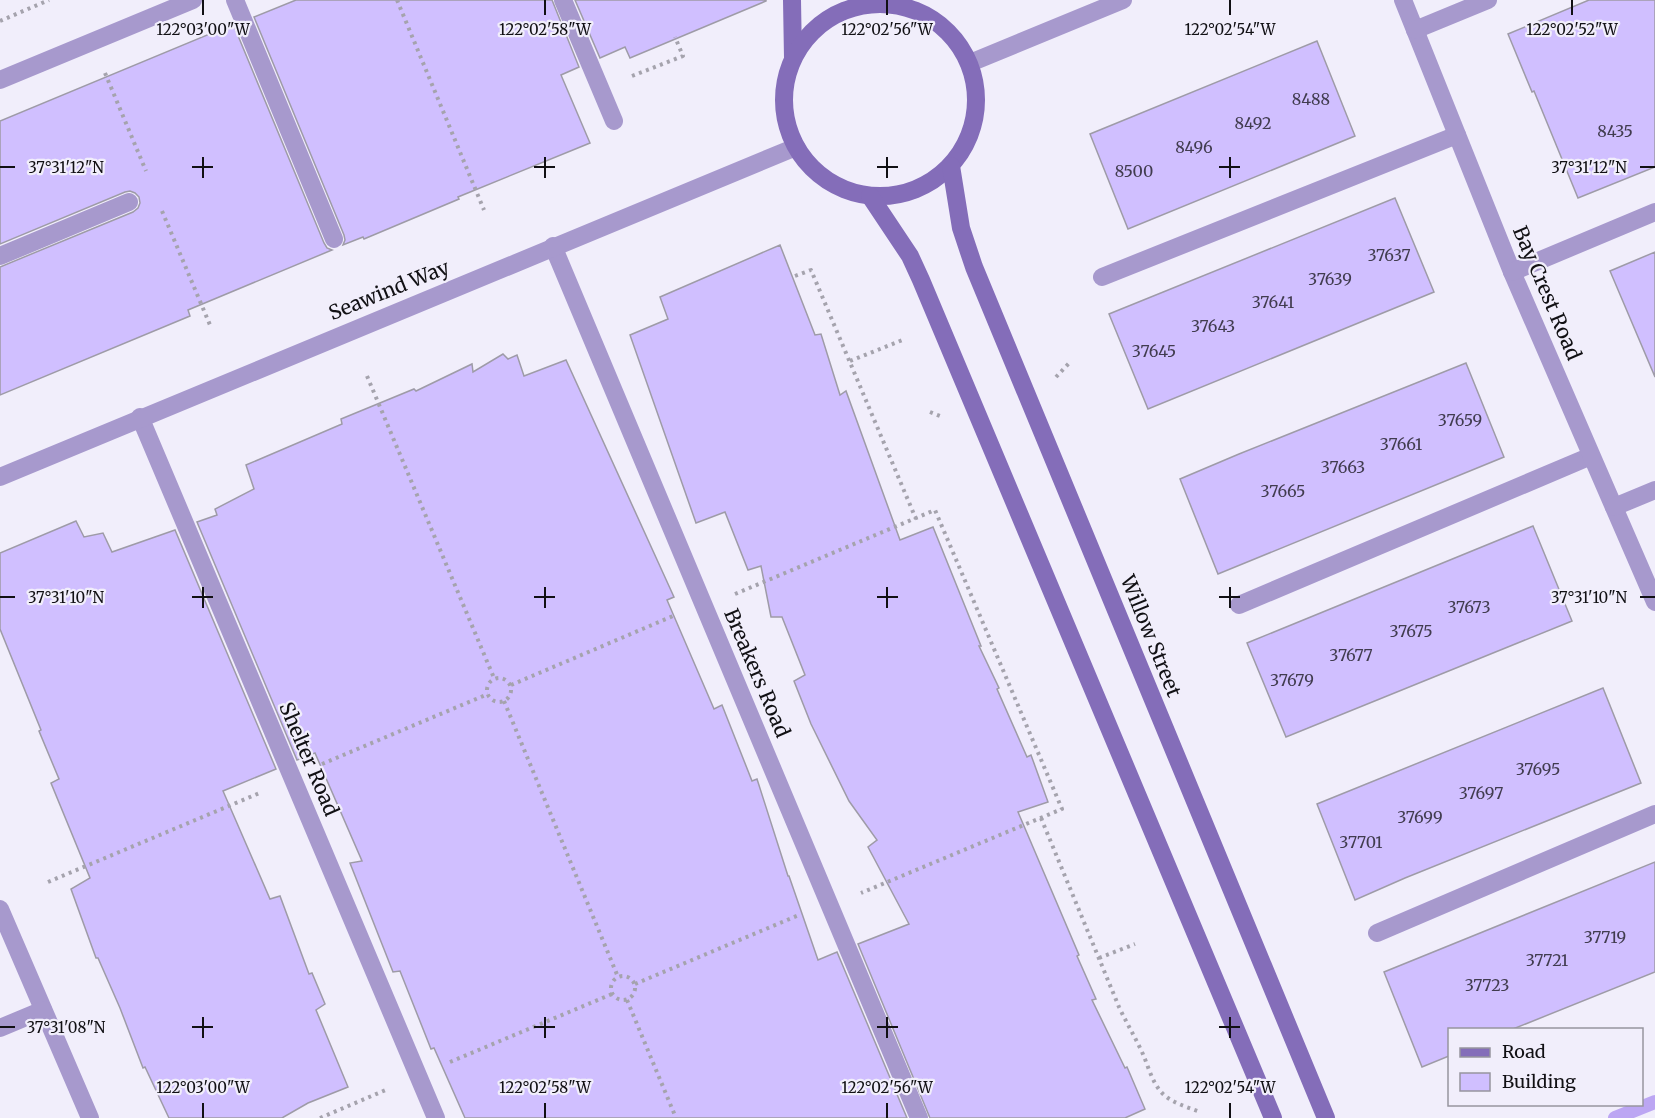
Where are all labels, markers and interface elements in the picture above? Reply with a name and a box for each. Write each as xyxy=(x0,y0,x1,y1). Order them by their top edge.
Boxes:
text: 122°03'00"W xyxy=(156,20,251,39)
text: 122°02'58"W xyxy=(499,20,592,39)
text: 122°02'56"W xyxy=(841,20,934,39)
text: 122°02'54"W xyxy=(1184,20,1277,39)
text: 122°02'52"W xyxy=(1526,20,1619,39)
house number: 8488 xyxy=(1292,89,1330,109)
house number: 8492 xyxy=(1235,113,1272,133)
house number: 8435 xyxy=(1597,121,1633,141)
house number: 8496 xyxy=(1175,137,1213,157)
text: 37°31'12"N xyxy=(28,158,104,177)
text: 37°31'12"N xyxy=(1551,158,1627,177)
house number: 8500 xyxy=(1115,161,1153,181)
street label: Bay Crest Road xyxy=(1508,222,1587,364)
house number: 37637 xyxy=(1367,245,1411,265)
street label: Seawind Way xyxy=(325,254,453,325)
house number: 37639 xyxy=(1308,269,1352,289)
house number: 37641 xyxy=(1252,292,1294,312)
house number: 37643 xyxy=(1191,316,1235,336)
house number: 37645 xyxy=(1132,341,1176,361)
house number: 37659 xyxy=(1438,410,1482,430)
house number: 37661 xyxy=(1380,434,1422,454)
house number: 37663 xyxy=(1321,457,1365,477)
house number: 37665 xyxy=(1261,481,1305,501)
street label: Willow Street xyxy=(1115,570,1187,701)
text: 37°31'10"N xyxy=(28,588,104,607)
text: 37°31'10"N xyxy=(1551,588,1627,607)
house number: 37673 xyxy=(1447,597,1491,617)
street label: Breakers Road xyxy=(719,605,796,741)
house number: 37675 xyxy=(1389,621,1433,641)
house number: 37677 xyxy=(1329,645,1373,665)
house number: 37679 xyxy=(1270,670,1314,690)
street label: Shelter Road xyxy=(274,698,345,820)
house number: 37695 xyxy=(1516,759,1560,779)
house number: 37697 xyxy=(1459,783,1503,803)
house number: 37699 xyxy=(1397,807,1443,827)
house number: 37701 xyxy=(1339,832,1383,852)
house number: 37719 xyxy=(1584,927,1626,947)
house number: 37721 xyxy=(1526,950,1568,970)
house number: 37723 xyxy=(1465,975,1509,995)
text: 37°31'08"N xyxy=(27,1018,106,1037)
legend xyxy=(1448,1028,1643,1106)
text: Road xyxy=(1502,1040,1546,1063)
text: Building xyxy=(1502,1070,1576,1093)
text: 122°03'00"W xyxy=(156,1078,251,1097)
text: 122°02'58"W xyxy=(499,1078,592,1097)
text: 122°02'56"W xyxy=(841,1078,934,1097)
text: 122°02'54"W xyxy=(1184,1078,1277,1097)

